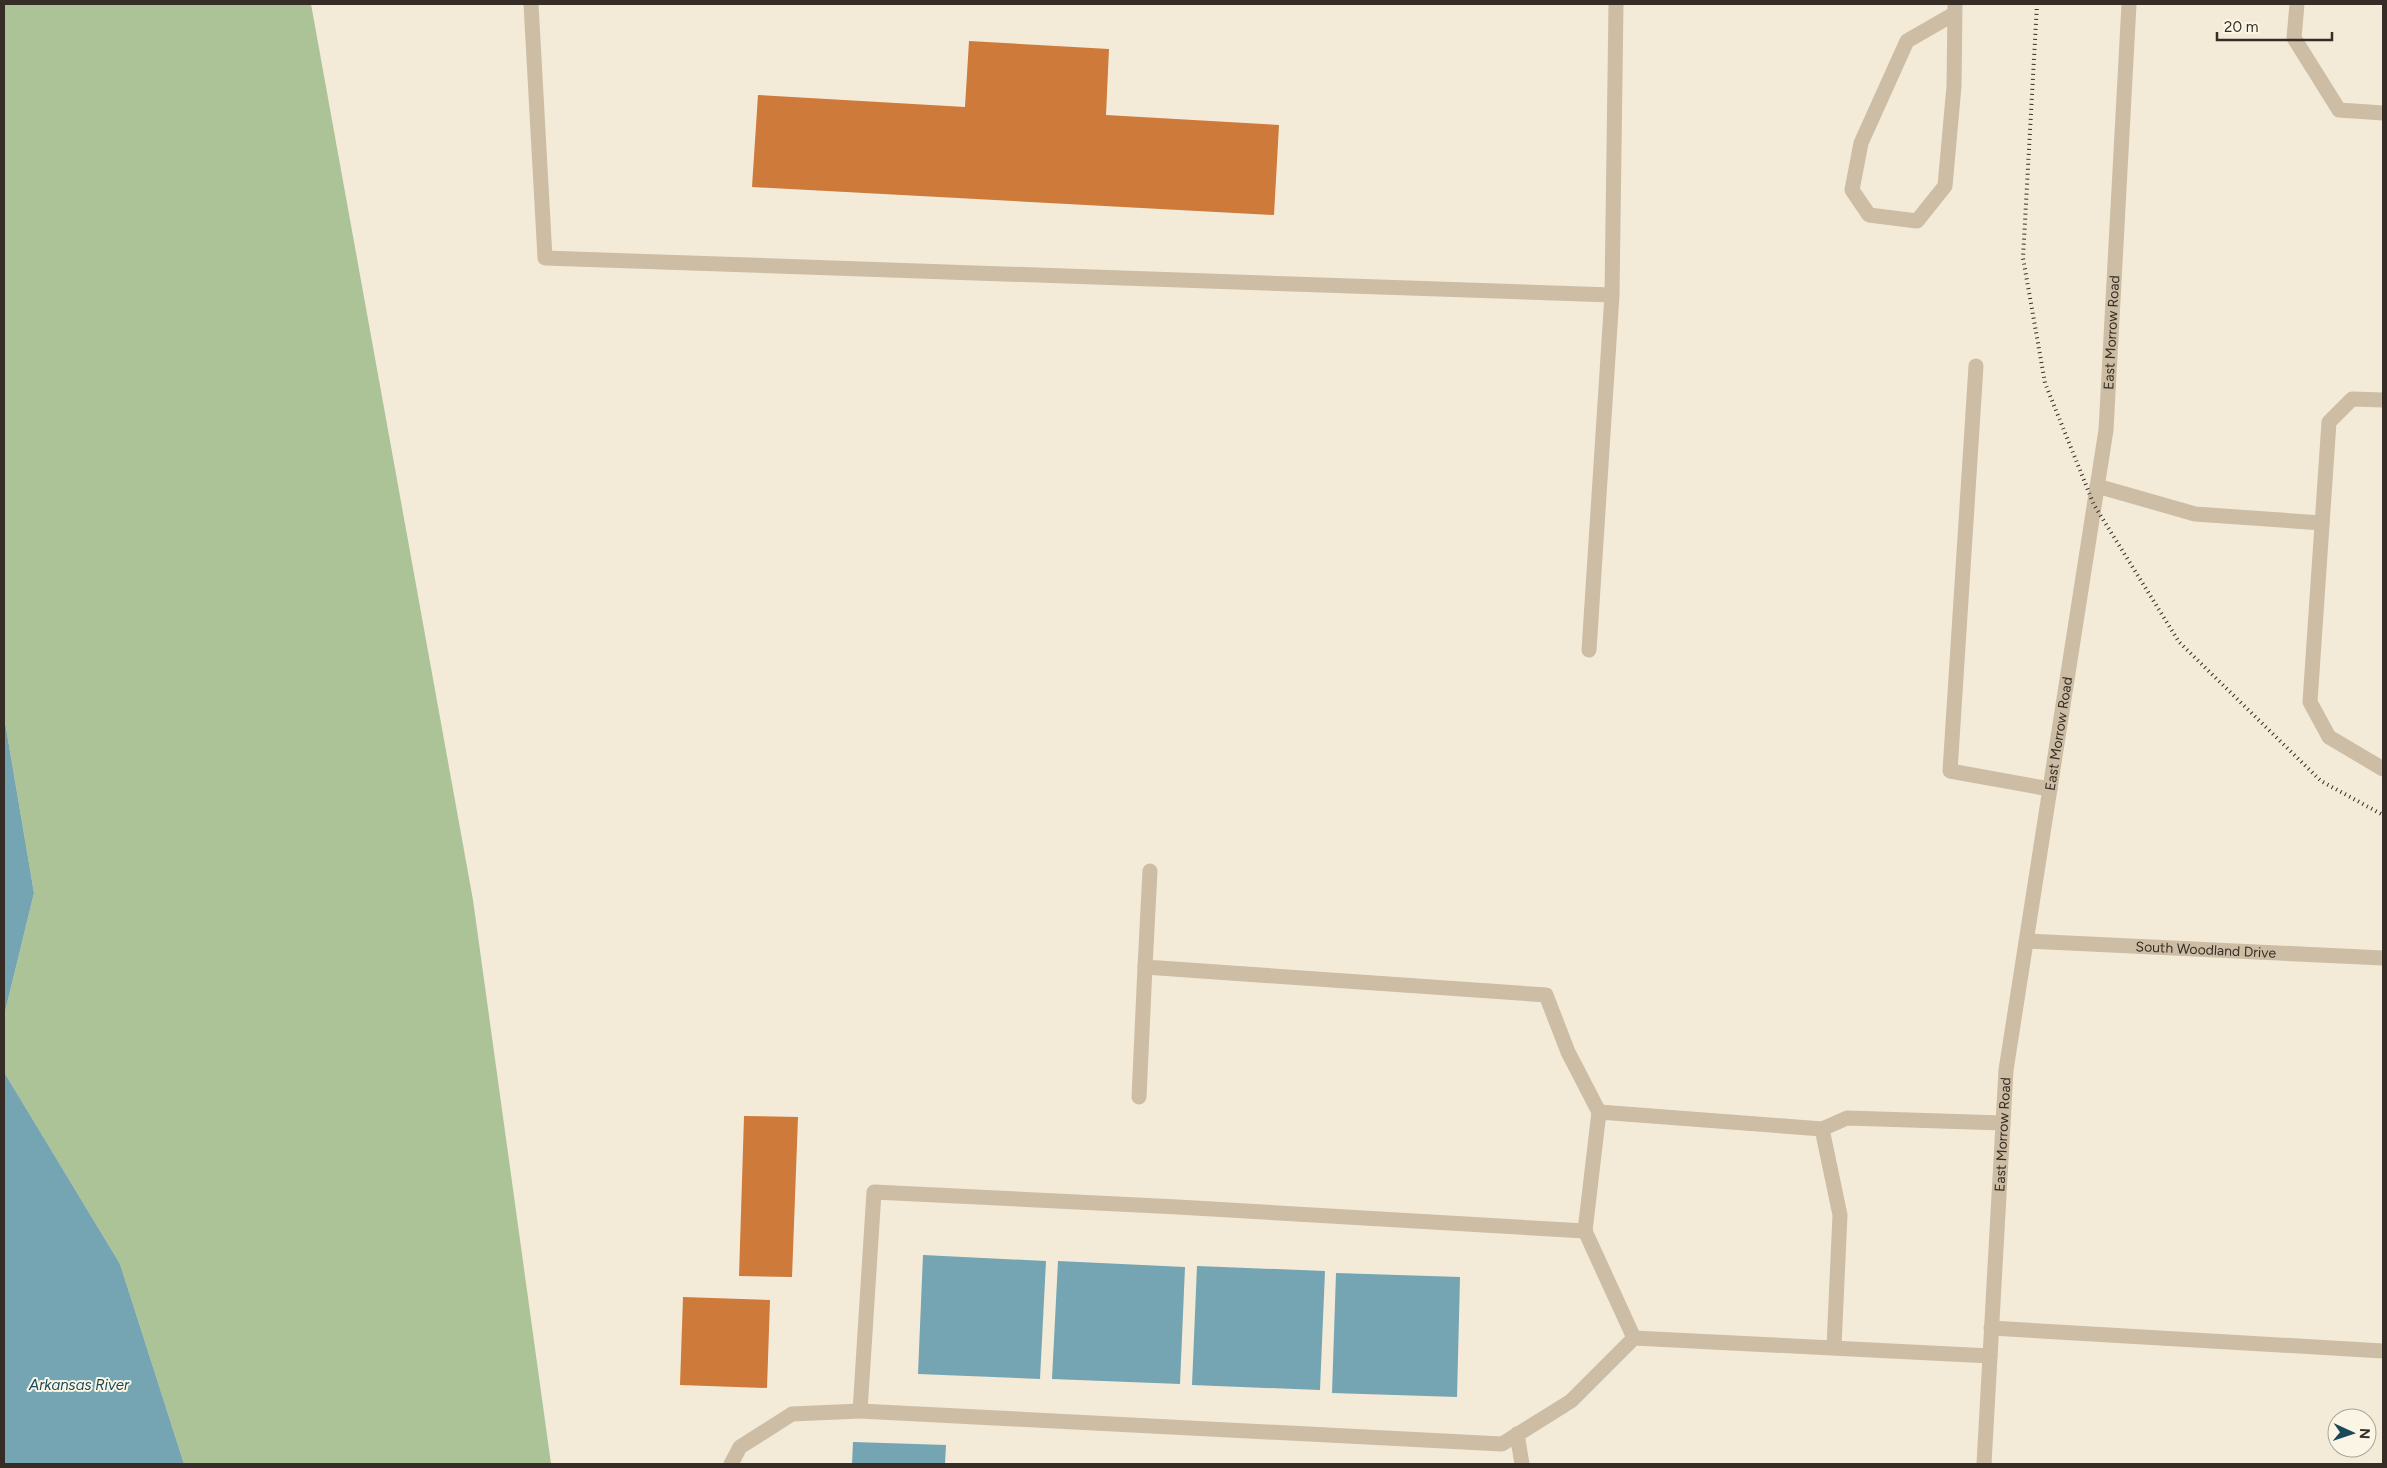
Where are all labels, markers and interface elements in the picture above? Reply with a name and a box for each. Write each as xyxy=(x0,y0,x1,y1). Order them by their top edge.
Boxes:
scale bar xyxy=(2217,10,2332,42)
text: 20 m xyxy=(2224,18,2258,36)
street label: East Morrow Road xyxy=(2100,275,2123,390)
street label: East Morrow Road xyxy=(2041,676,2076,792)
street label: South Woodland Drive xyxy=(2135,938,2277,961)
street label: East Morrow Road xyxy=(1991,1077,2014,1192)
water label: Arkansas River xyxy=(28,1376,130,1394)
north arrow xyxy=(2327,1408,2377,1458)
text: N xyxy=(2356,1428,2373,1440)

